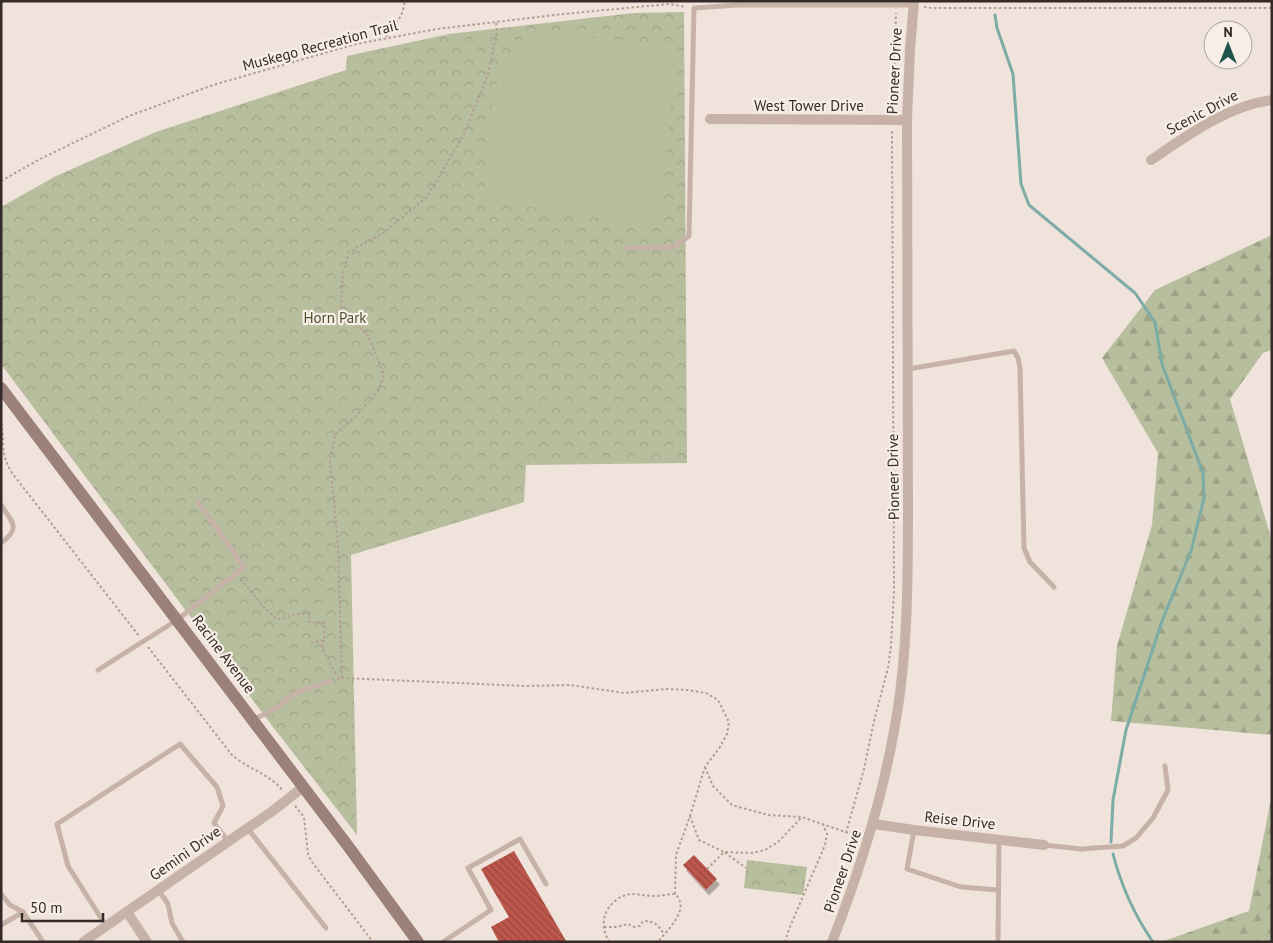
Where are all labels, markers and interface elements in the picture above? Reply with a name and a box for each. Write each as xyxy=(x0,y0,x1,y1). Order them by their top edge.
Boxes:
street label: Muskego Recreation Trail xyxy=(240,15,400,75)
north arrow xyxy=(1203,20,1253,70)
text: N xyxy=(1223,23,1233,41)
street label: Pioneer Drive xyxy=(882,27,906,115)
street label: Scenic Drive xyxy=(1163,85,1241,139)
street label: West Tower Drive xyxy=(754,96,864,115)
park label: Horn Park xyxy=(303,308,367,327)
street label: Pioneer Drive xyxy=(883,434,903,520)
street label: Racine Avenue xyxy=(188,611,260,697)
street label: Reise Drive xyxy=(923,807,997,833)
street label: Gemini Drive xyxy=(146,821,224,885)
street label: Pioneer Drive xyxy=(819,827,865,915)
scale bar xyxy=(22,890,104,922)
text: 50 m xyxy=(30,898,63,917)

